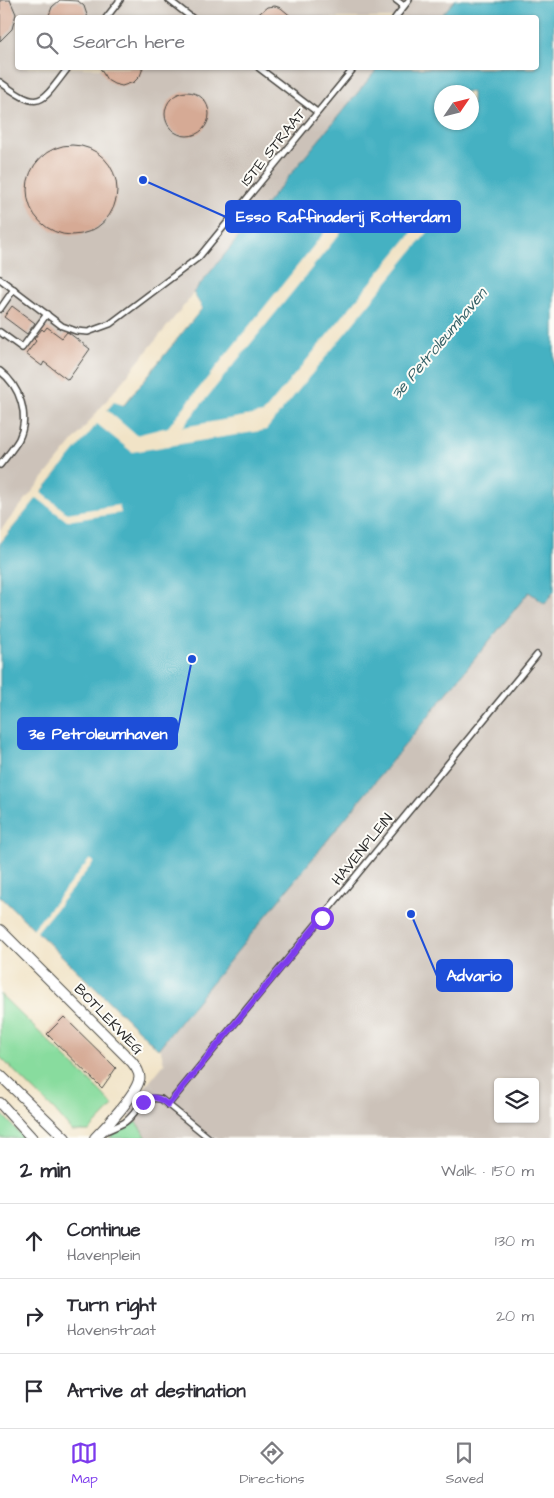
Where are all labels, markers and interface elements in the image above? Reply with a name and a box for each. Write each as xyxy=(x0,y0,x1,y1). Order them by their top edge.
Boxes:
search box xyxy=(15,15,539,70)
icon: search xyxy=(33,29,61,57)
text: Search here xyxy=(73,29,185,56)
north arrow xyxy=(434,85,479,130)
street label: 1STE STRAAT xyxy=(236,104,312,190)
callout: Esso Rafﬁnaderij Rotterdam xyxy=(226,201,460,232)
text: Esso Rafﬁnaderij Rotterdam xyxy=(236,206,451,228)
water label: 3e Petroleumhaven xyxy=(386,282,493,404)
callout: 3e Petroleumhaven xyxy=(18,718,177,749)
text: 3e Petroleumhaven xyxy=(27,723,168,745)
street label: HAVENPLEIN xyxy=(327,809,398,890)
route start xyxy=(311,907,334,930)
callout: Advario xyxy=(437,960,512,991)
text: Advario xyxy=(446,965,503,987)
street label: BOTLEKWEG xyxy=(69,979,148,1060)
map controls xyxy=(494,1078,539,1123)
button: layers xyxy=(494,1078,539,1123)
route end xyxy=(132,1091,155,1114)
text: 2 min xyxy=(20,1156,70,1185)
text: Walk · 150 m xyxy=(441,1160,534,1182)
text: Continue xyxy=(67,1217,141,1244)
icon: ahead xyxy=(20,1227,48,1255)
text: 130 m xyxy=(495,1230,534,1252)
text: Havenplein xyxy=(67,1244,140,1266)
text: Turn right xyxy=(67,1292,156,1319)
icon: right xyxy=(20,1302,48,1330)
text: 20 m xyxy=(496,1305,534,1327)
text: Havenstraat xyxy=(67,1319,156,1341)
icon: arrive xyxy=(20,1377,48,1405)
text: Arrive at destination xyxy=(67,1378,246,1405)
tab: Map xyxy=(70,1439,98,1489)
tab: Directions xyxy=(239,1439,304,1489)
tab: Saved xyxy=(445,1439,484,1489)

